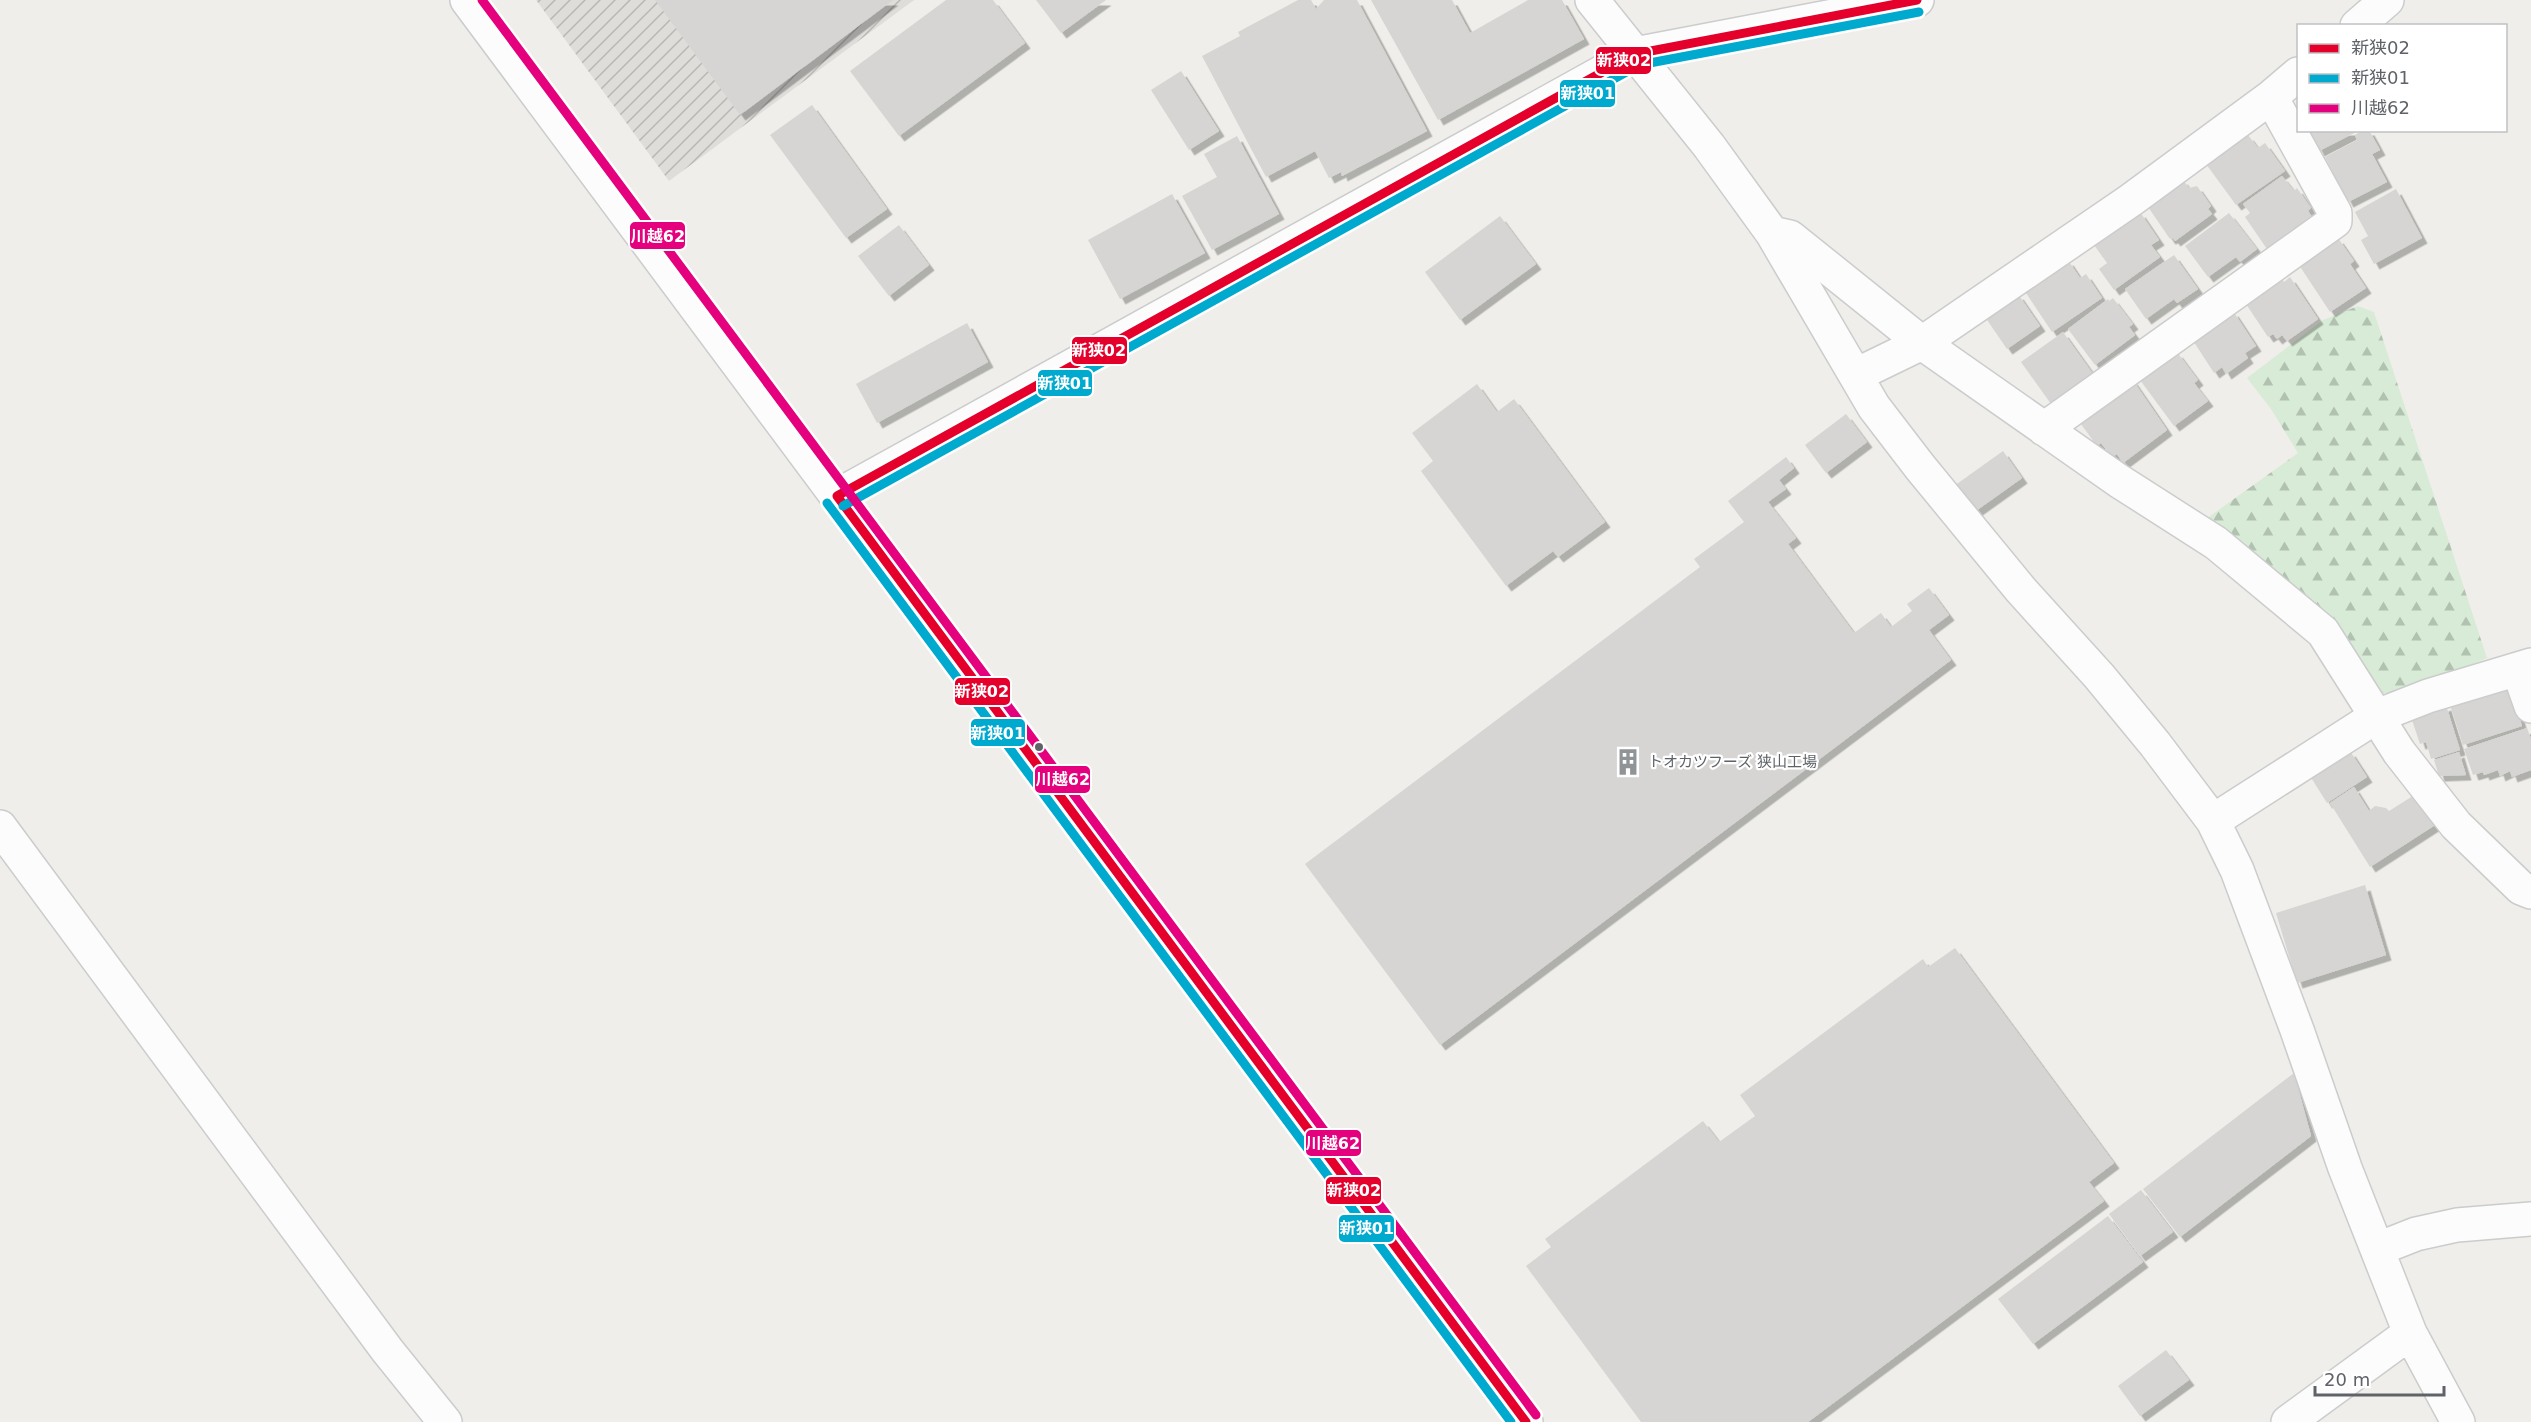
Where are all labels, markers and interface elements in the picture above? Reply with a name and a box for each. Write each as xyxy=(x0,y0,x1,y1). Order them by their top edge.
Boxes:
legend xyxy=(2297,24,2507,132)
text: 新狭02 xyxy=(2351,37,2410,58)
line badge: 新狭02 xyxy=(1595,46,1652,75)
text: 新狭02 xyxy=(1597,51,1651,70)
text: 新狭01 xyxy=(2351,67,2410,88)
line badge: 新狭01 xyxy=(1559,79,1616,108)
text: 新狭01 xyxy=(1561,84,1615,103)
text: 川越62 xyxy=(2351,97,2410,118)
line badge: 川越62 xyxy=(629,221,686,250)
text: 川越62 xyxy=(631,227,685,246)
line badge: 新狭02 xyxy=(1071,336,1128,365)
text: 新狭02 xyxy=(1072,341,1126,360)
line badge: 新狭01 xyxy=(1037,369,1093,397)
text: 新狭01 xyxy=(1038,374,1092,393)
line badge: 新狭02 xyxy=(954,677,1011,706)
text: 新狭02 xyxy=(955,682,1009,701)
line badge: 新狭01 xyxy=(970,718,1026,747)
text: 新狭01 xyxy=(971,724,1025,743)
unlabelled marker xyxy=(1033,741,1045,753)
building icon: トオカツフーズ 狭山工場 xyxy=(1613,747,1643,777)
place label: トオカツフーズ 狭山工場 xyxy=(1648,753,1817,771)
line badge: 川越62 xyxy=(1034,765,1091,794)
text: 川越62 xyxy=(1036,770,1090,789)
line badge: 川越62 xyxy=(1305,1129,1362,1157)
text: 川越62 xyxy=(1306,1134,1360,1153)
line badge: 新狭02 xyxy=(1325,1176,1382,1205)
text: 新狭02 xyxy=(1327,1181,1381,1200)
line badge: 新狭01 xyxy=(1338,1214,1395,1243)
text: 新狭01 xyxy=(1340,1219,1394,1238)
scale bar xyxy=(2315,1359,2444,1397)
text: 20 m xyxy=(2324,1369,2370,1390)

